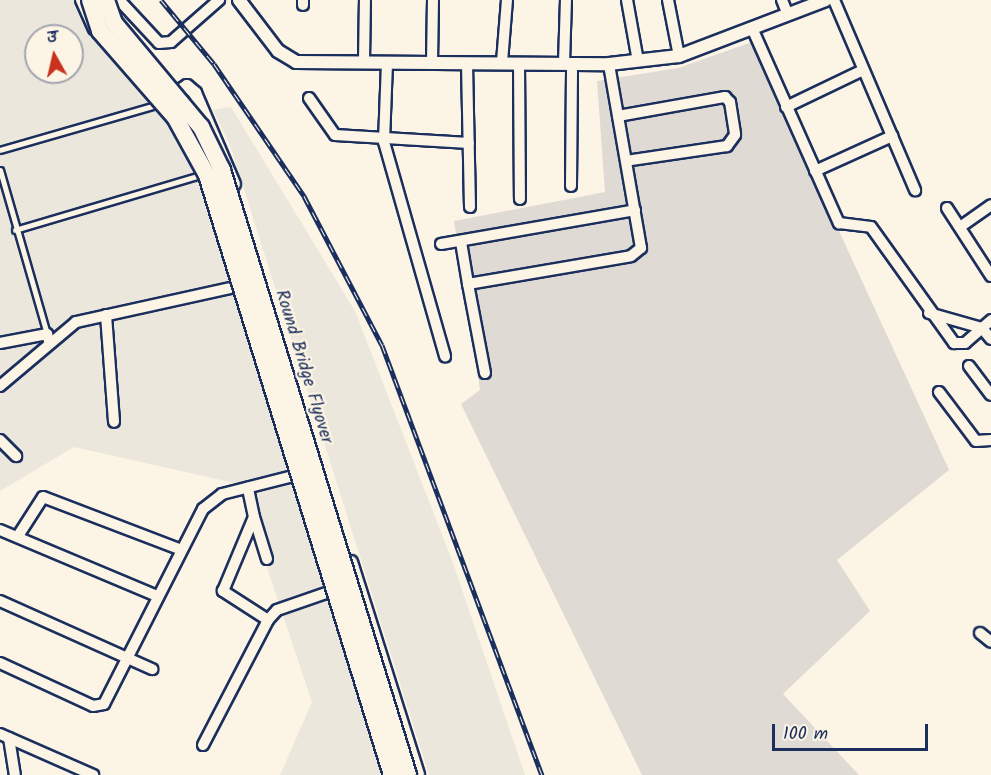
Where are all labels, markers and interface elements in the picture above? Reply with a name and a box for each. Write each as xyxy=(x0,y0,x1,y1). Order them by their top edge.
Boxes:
north arrow xyxy=(24,24,84,84)
text: उ xyxy=(45,25,58,51)
street label: Round Bridge Flyover xyxy=(269,287,337,447)
scale bar xyxy=(775,712,931,750)
text: 100 m xyxy=(783,720,828,749)

